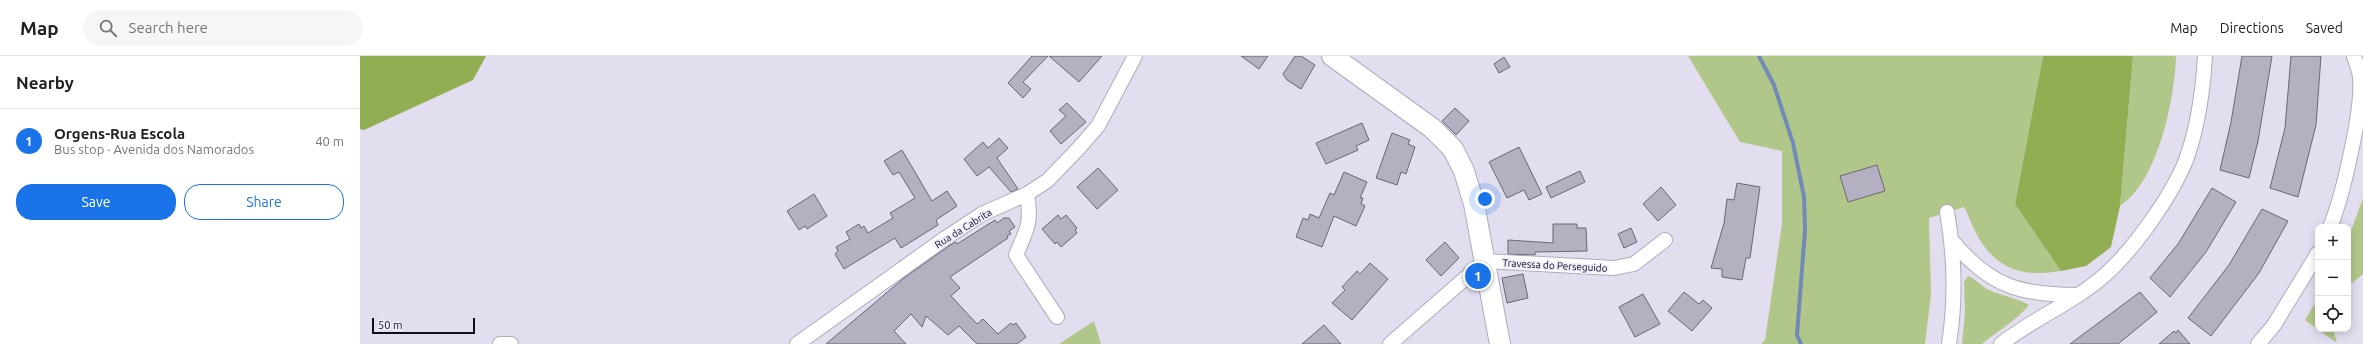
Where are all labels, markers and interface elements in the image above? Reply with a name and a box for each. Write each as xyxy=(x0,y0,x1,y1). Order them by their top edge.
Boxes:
search box xyxy=(83,10,363,46)
text: Map xyxy=(20,17,59,39)
icon: search xyxy=(97,17,119,39)
text: Search here xyxy=(129,19,208,36)
text: Map xyxy=(2170,20,2198,36)
text: Directions xyxy=(2220,20,2284,36)
text: Saved xyxy=(2306,20,2343,36)
text: Nearby xyxy=(16,73,74,92)
text: Orgens-Rua Escola xyxy=(54,125,185,142)
text: 1 xyxy=(25,134,33,148)
text: 40 m xyxy=(315,134,344,148)
text: Bus stop · Avenida dos Namorados xyxy=(54,142,254,156)
button: Save xyxy=(16,184,176,220)
button: Share xyxy=(184,184,344,220)
your location xyxy=(1475,189,1495,209)
street label: Rua da Cabrita xyxy=(933,207,994,250)
map controls xyxy=(2315,224,2351,332)
button: + xyxy=(2315,224,2351,260)
street label: Travessa do Perseguido xyxy=(1502,257,1608,274)
button: − xyxy=(2315,260,2351,296)
pin: 1 xyxy=(1465,261,1491,291)
button: locate xyxy=(2315,296,2351,332)
scale bar xyxy=(372,316,475,335)
text: 50 m xyxy=(378,319,402,331)

